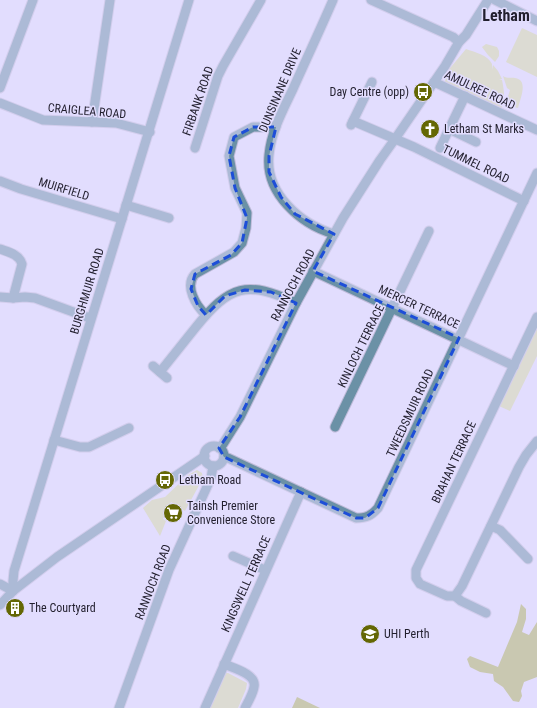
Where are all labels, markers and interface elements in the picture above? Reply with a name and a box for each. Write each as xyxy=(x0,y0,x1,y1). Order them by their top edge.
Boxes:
district label: Letham xyxy=(482,6,530,25)
street label: DUNSINANE DRIVE xyxy=(256,46,304,134)
street label: FIRBANK ROAD xyxy=(180,64,216,138)
street label: AMULREE ROAD xyxy=(442,67,518,113)
bus stop icon: Day Centre (opp) xyxy=(412,81,434,103)
place label: Day Centre (opp) xyxy=(330,85,409,99)
street label: CRAIGLEA ROAD xyxy=(47,101,127,121)
church icon: Letham St Marks xyxy=(419,118,441,140)
place label: Letham St Marks xyxy=(444,122,524,136)
street label: TUMMEL ROAD xyxy=(440,142,512,186)
street label: MUIRFIELD xyxy=(37,175,91,203)
street label: BURGHMUIR ROAD xyxy=(67,246,107,336)
street label: RANNOCH ROAD xyxy=(268,246,318,323)
street label: MERCER TERRACE xyxy=(376,282,462,332)
street label: KINLOCH TERRACE xyxy=(335,302,387,390)
street label: TWEEDSMUIR ROAD xyxy=(383,367,437,459)
street label: BRAHAN TERRACE xyxy=(429,419,479,505)
bus stop icon: Letham Road xyxy=(154,469,176,491)
place label: Letham Road xyxy=(179,473,241,487)
place label: Tainsh Premier Convenience Store xyxy=(187,499,275,527)
supermarket icon: Tainsh Premier Convenience Store xyxy=(162,502,184,524)
street label: KINGSWELL TERRACE xyxy=(218,534,274,634)
street label: RANNOCH ROAD xyxy=(132,542,174,622)
building icon: The Courtyard xyxy=(4,597,26,619)
place label: The Courtyard xyxy=(29,601,96,615)
school or university icon: UHI Perth xyxy=(359,623,381,645)
place label: UHI Perth xyxy=(384,627,430,641)

